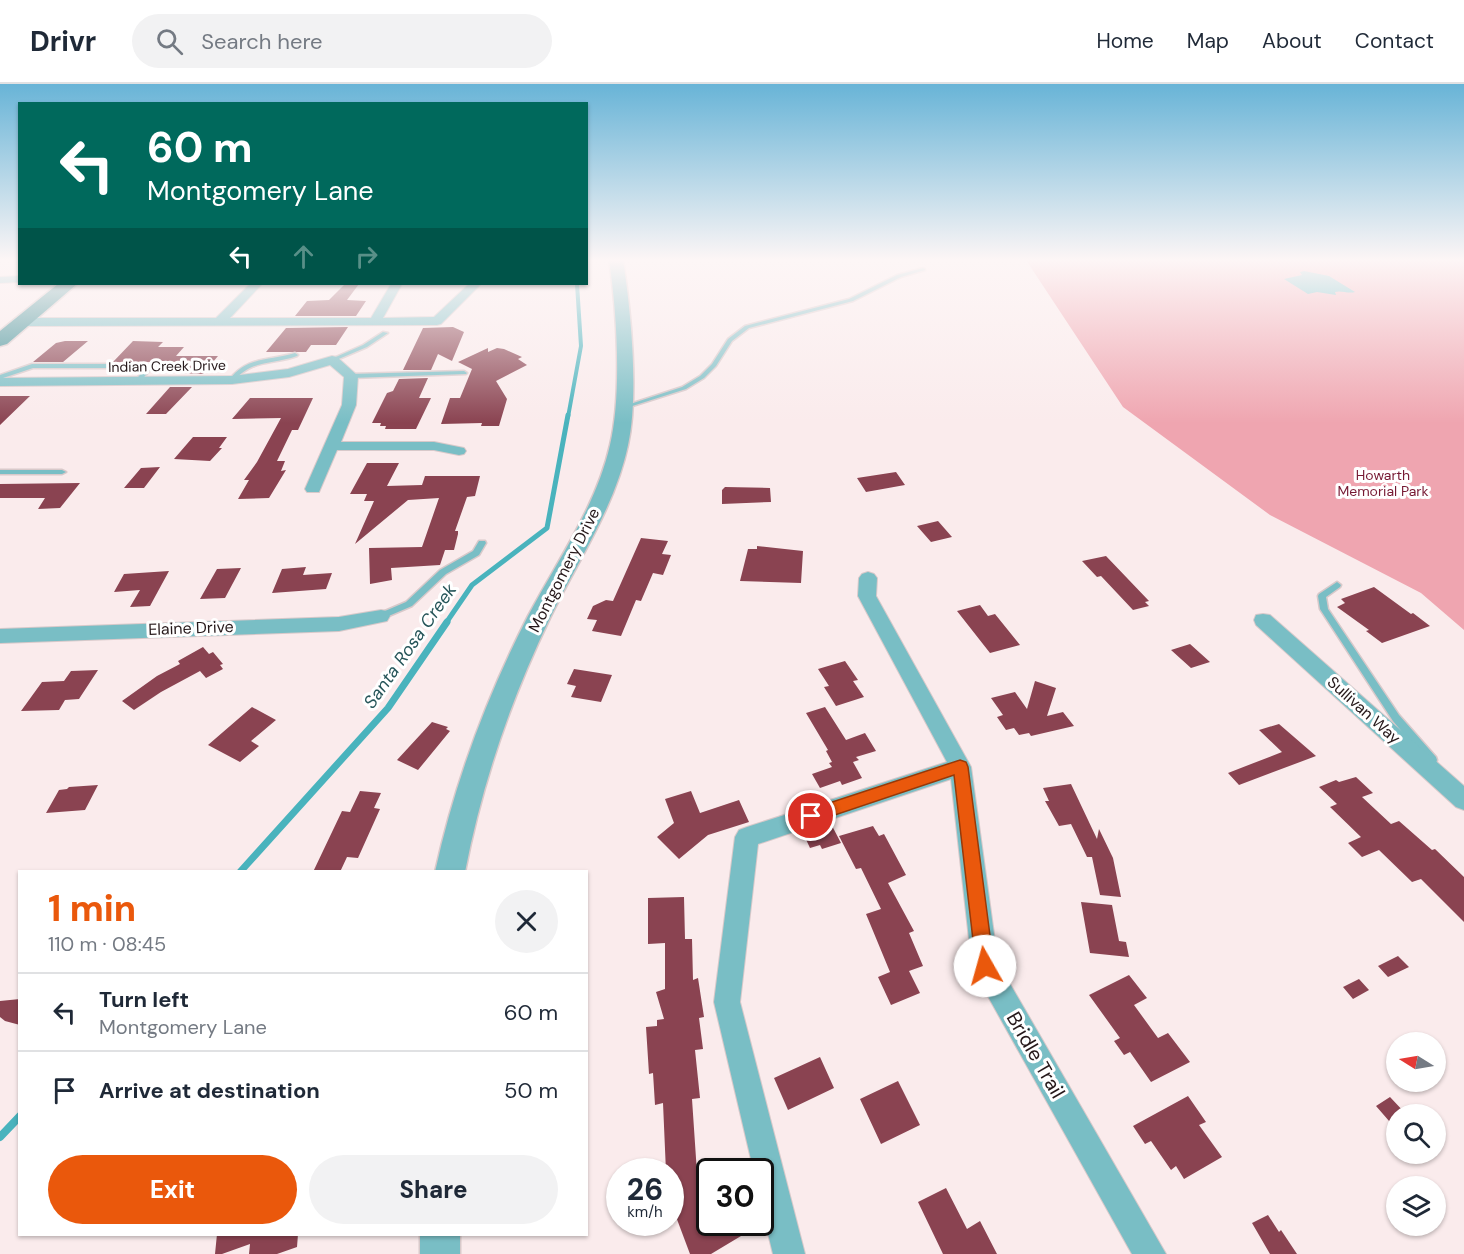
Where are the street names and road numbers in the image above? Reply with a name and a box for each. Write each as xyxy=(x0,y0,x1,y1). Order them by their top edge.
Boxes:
street label: Indian Creek Drive xyxy=(108,356,226,376)
street label: Montgomery Drive xyxy=(524,504,604,636)
street label: Elaine Drive xyxy=(148,616,234,640)
street label: Sullivan Way xyxy=(1323,672,1405,749)
street label: Bridle Trail xyxy=(1001,1007,1071,1103)

